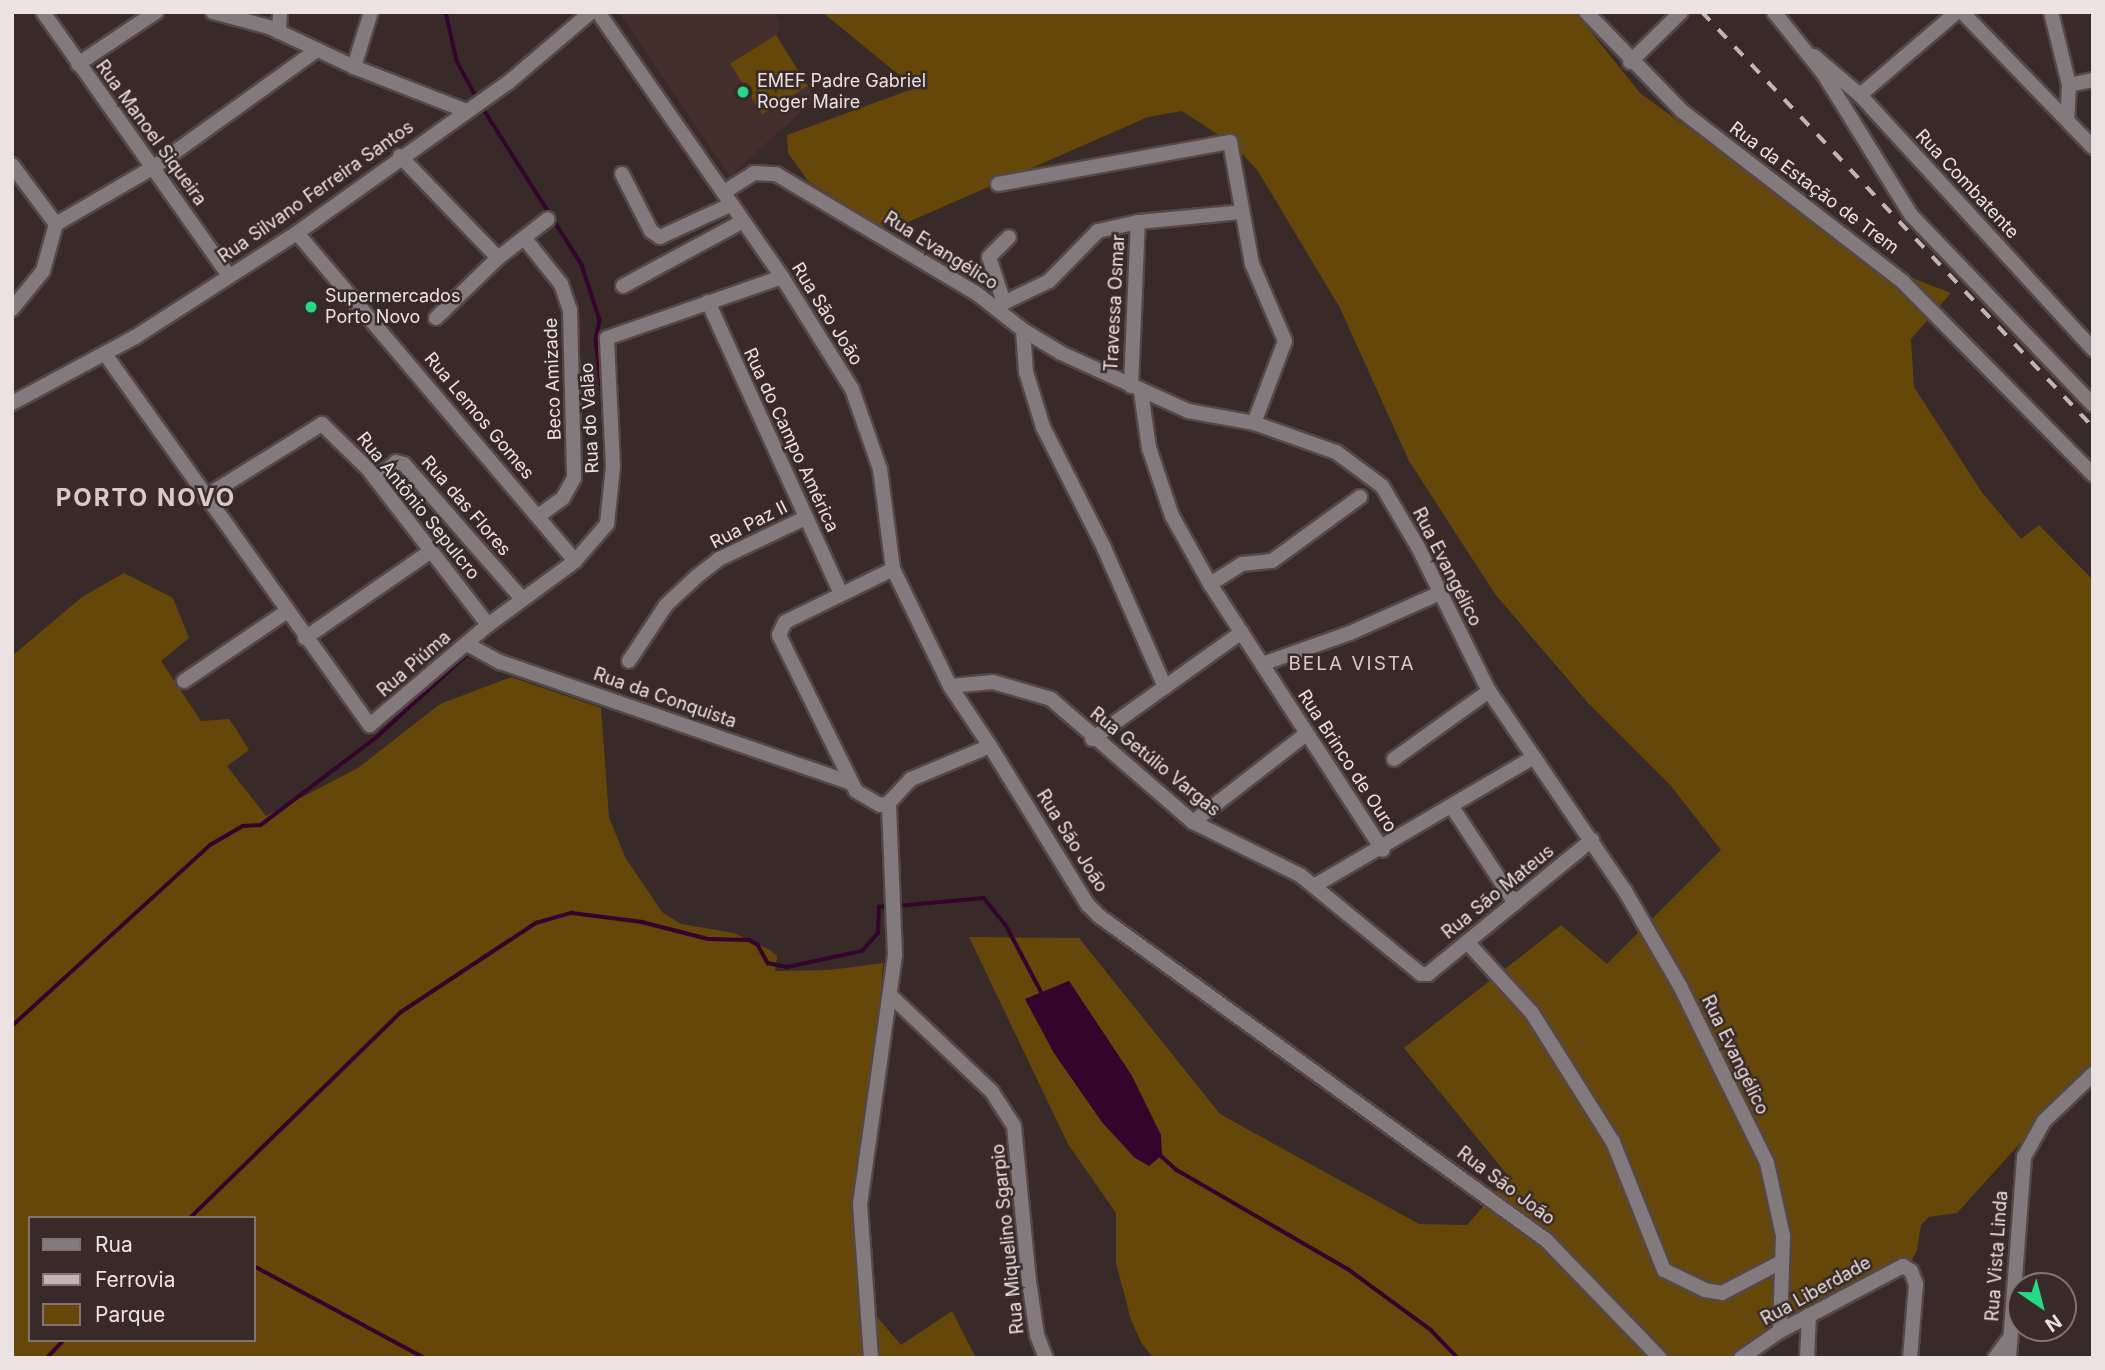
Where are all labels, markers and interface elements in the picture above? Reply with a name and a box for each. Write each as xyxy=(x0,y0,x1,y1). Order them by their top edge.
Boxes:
street label: Rua Manoel Siqueira xyxy=(91,56,211,210)
place label: EMEF Padre Gabriel Roger Maire xyxy=(757,71,926,114)
marker: EMEF Padre Gabriel Roger Maire xyxy=(735,84,751,100)
street label: Rua Silvano Ferreira Santos xyxy=(214,116,418,268)
street label: Rua da Estação de Trem xyxy=(1725,117,1903,259)
street label: Rua Combatente xyxy=(1911,125,2023,243)
street label: Rua Evangélico xyxy=(880,207,1002,295)
street label: Travessa Osmar xyxy=(1101,234,1129,372)
street label: Rua São João xyxy=(787,259,867,369)
place label: Supermercados Porto Novo xyxy=(325,286,460,328)
marker: Supermercados Porto Novo xyxy=(303,299,319,315)
street label: Beco Amizade xyxy=(540,317,566,441)
street label: Rua do Campo América xyxy=(739,344,843,536)
street label: Rua Lemos Gomes xyxy=(420,348,538,484)
street label: Rua do Valão xyxy=(576,362,604,474)
street label: Rua Antônio Sepulcro xyxy=(352,428,484,584)
street label: Rua das Flores xyxy=(417,452,515,560)
district label: PORTO NOVO xyxy=(57,484,235,512)
street label: Rua Paz II xyxy=(707,496,791,554)
street label: Rua Evangélico xyxy=(1408,504,1486,630)
street label: Rua Piúma xyxy=(373,626,455,702)
district label: BELA VISTA xyxy=(1290,653,1414,675)
street label: Rua da Conquista xyxy=(591,663,739,733)
street label: Rua Brinco de Ouro xyxy=(1293,686,1401,836)
street label: Rua Getúlio Vargas xyxy=(1086,703,1224,821)
street label: Rua São João xyxy=(1032,786,1112,896)
street label: Rua São Mateus xyxy=(1438,840,1558,944)
street label: Rua Evangélico xyxy=(1697,992,1773,1118)
street label: Rua São João xyxy=(1453,1142,1559,1230)
street label: Rua Miquelino Sgarpio xyxy=(987,1143,1029,1335)
street label: Rua Vista Linda xyxy=(1982,1190,2012,1322)
legend xyxy=(28,1216,256,1342)
text: Rua xyxy=(95,1232,133,1257)
street label: Rua Liberdade xyxy=(1757,1252,1875,1330)
text: Ferrovia xyxy=(95,1267,175,1292)
north arrow xyxy=(2007,1272,2077,1342)
text: Parque xyxy=(95,1302,165,1327)
text: N xyxy=(2041,1309,2066,1337)

